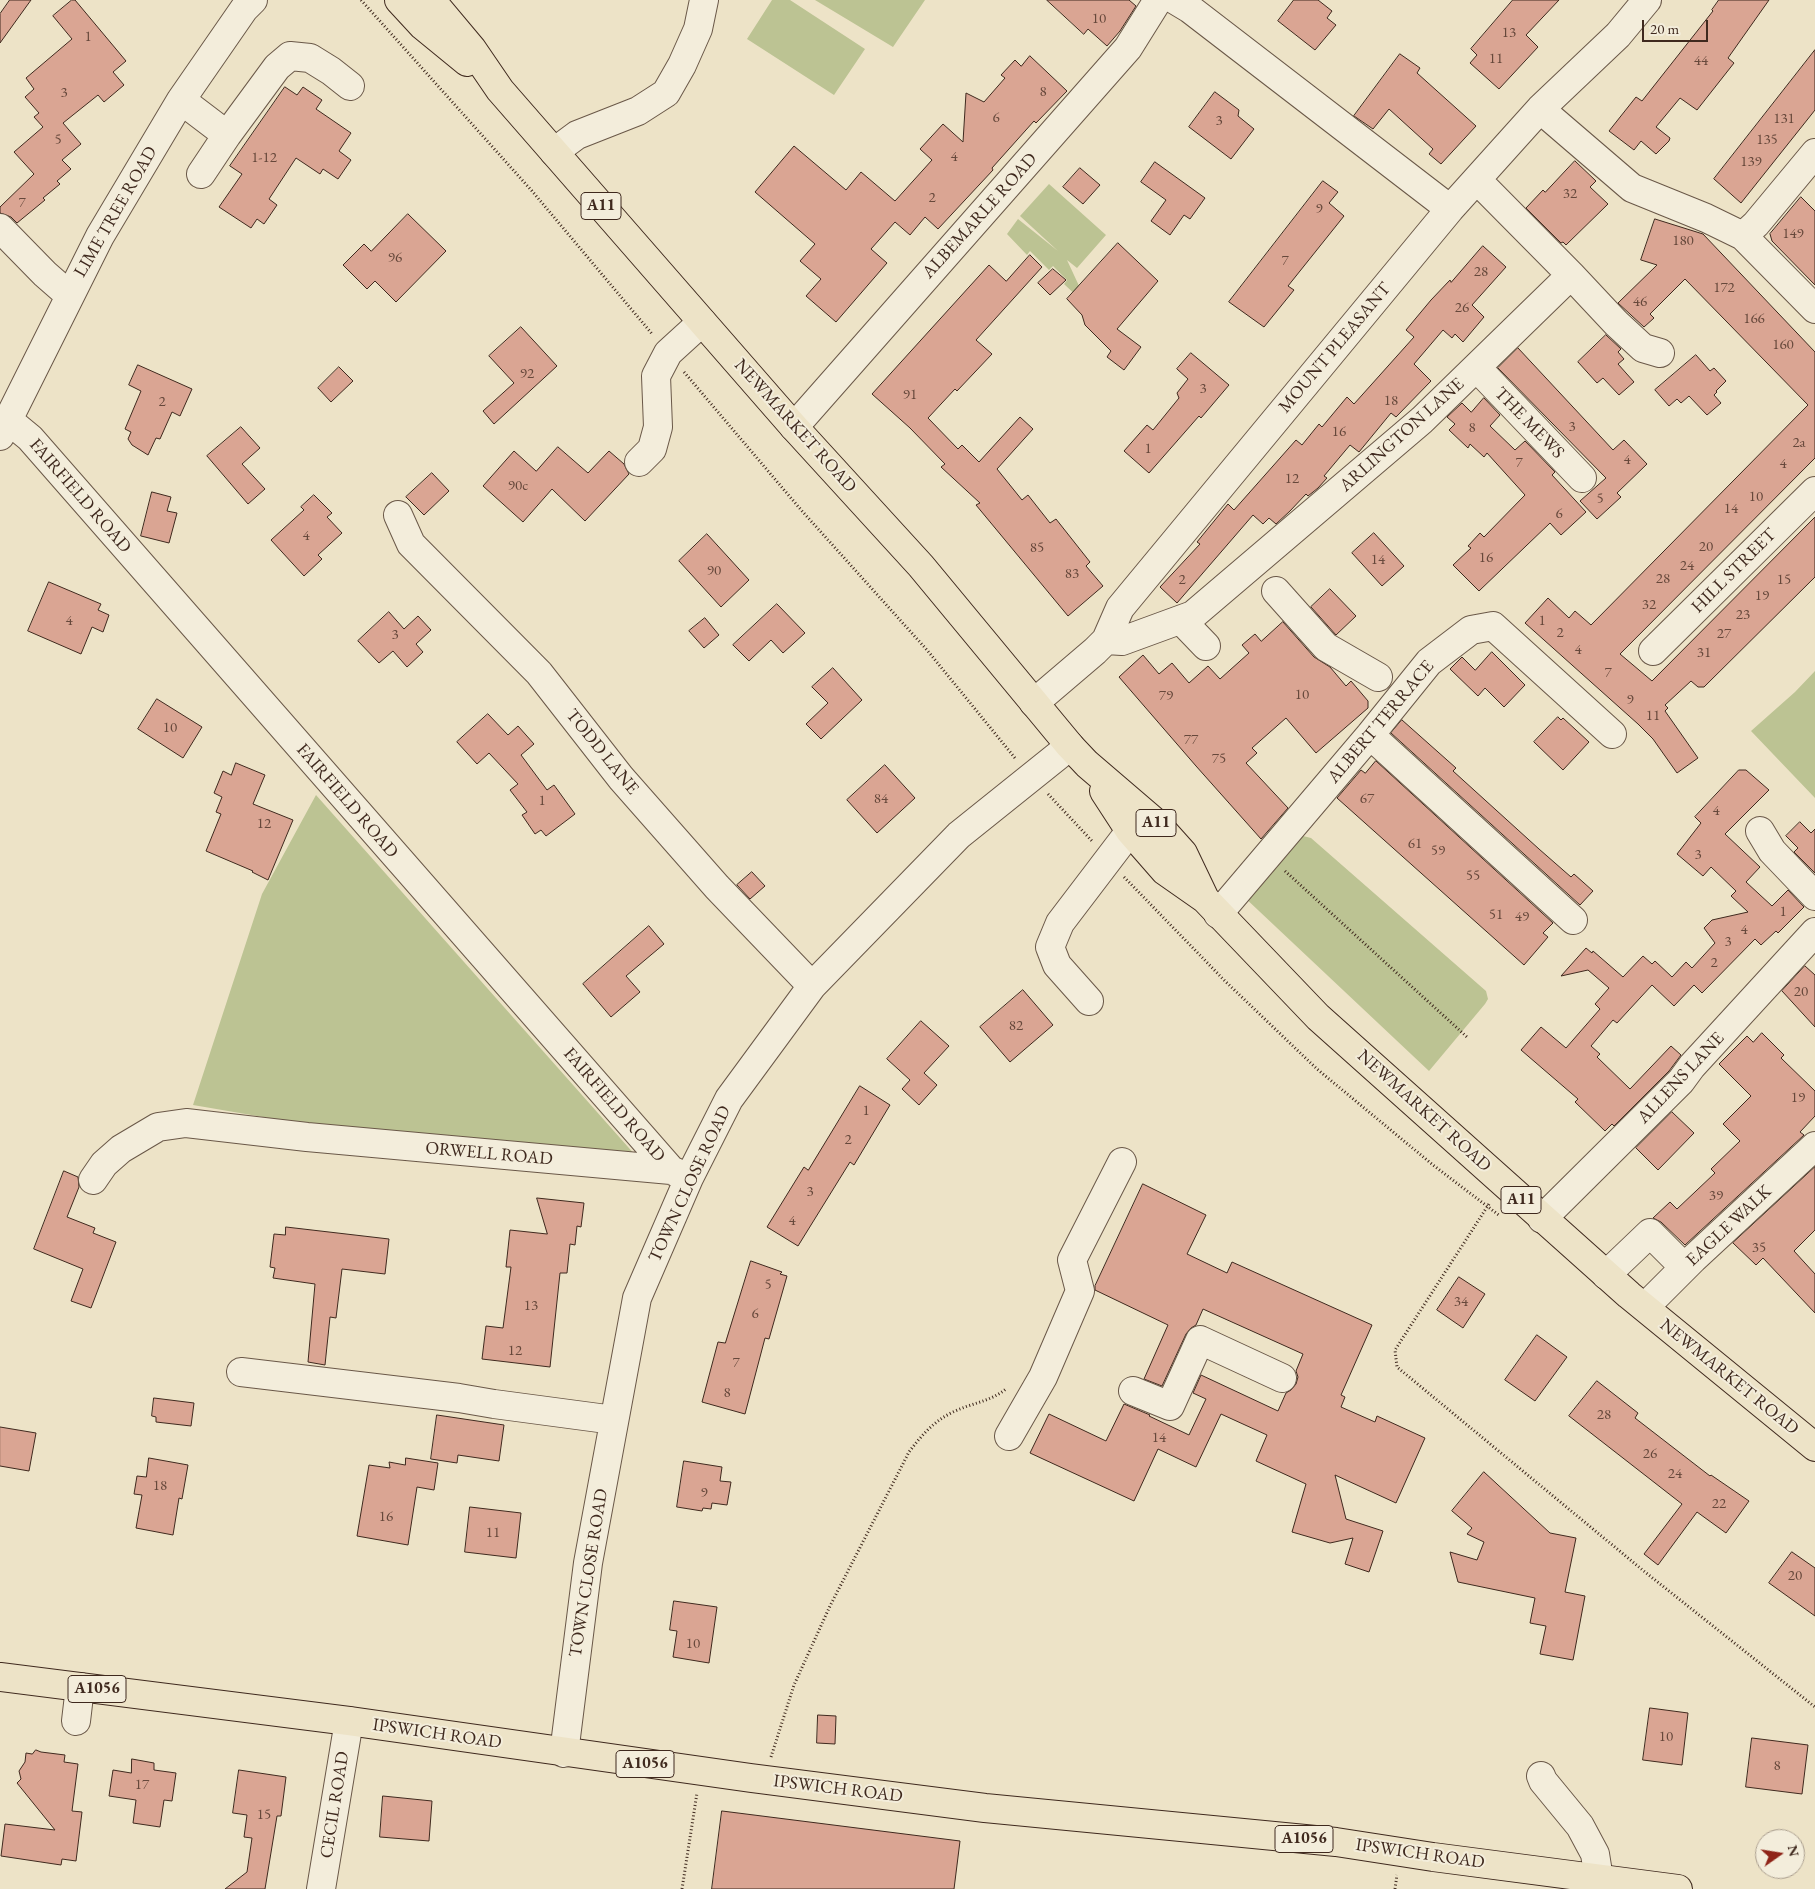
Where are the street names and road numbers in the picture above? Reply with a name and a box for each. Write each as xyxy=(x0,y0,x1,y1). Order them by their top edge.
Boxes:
street label: LIME TREE ROAD xyxy=(70,143,162,281)
street label: ALBEMARLE ROAD xyxy=(918,149,1042,283)
road number: A11 xyxy=(581,192,621,220)
street label: MOUNT PLEASANT xyxy=(1274,278,1396,418)
street label: NEWMARKET ROAD xyxy=(729,355,861,497)
street label: ARLINGTON LANE xyxy=(1335,373,1469,497)
street label: THE MEWS xyxy=(1490,383,1568,463)
street label: FAIRFIELD ROAD xyxy=(24,434,136,558)
street label: HILL STREET xyxy=(1687,524,1781,618)
street label: ALBERT TERRACE xyxy=(1323,656,1439,788)
street label: TODD LANE xyxy=(561,705,643,799)
street label: FAIRFIELD ROAD xyxy=(291,739,403,863)
road number: A11 xyxy=(1136,810,1176,836)
street label: ALLENS LANE xyxy=(1633,1028,1729,1128)
street label: FAIRFIELD ROAD xyxy=(558,1043,670,1167)
street label: NEWMARKET ROAD xyxy=(1353,1045,1495,1177)
street label: TOWN CLOSE ROAD xyxy=(644,1102,736,1266)
street label: ORWELL ROAD xyxy=(424,1138,554,1170)
street label: EAGLE WALK xyxy=(1682,1181,1776,1271)
road number: A11 xyxy=(1501,1186,1541,1214)
street label: NEWMARKET ROAD xyxy=(1655,1314,1803,1440)
street label: TOWN CLOSE ROAD xyxy=(565,1487,613,1659)
road number: A1056 xyxy=(68,1676,126,1702)
street label: IPSWICH ROAD xyxy=(371,1714,503,1754)
street label: CECIL ROAD xyxy=(316,1750,354,1860)
road number: A1056 xyxy=(616,1750,674,1778)
street label: IPSWICH ROAD xyxy=(772,1770,904,1808)
road number: A1056 xyxy=(1275,1826,1333,1852)
street label: IPSWICH ROAD xyxy=(1354,1834,1486,1874)

